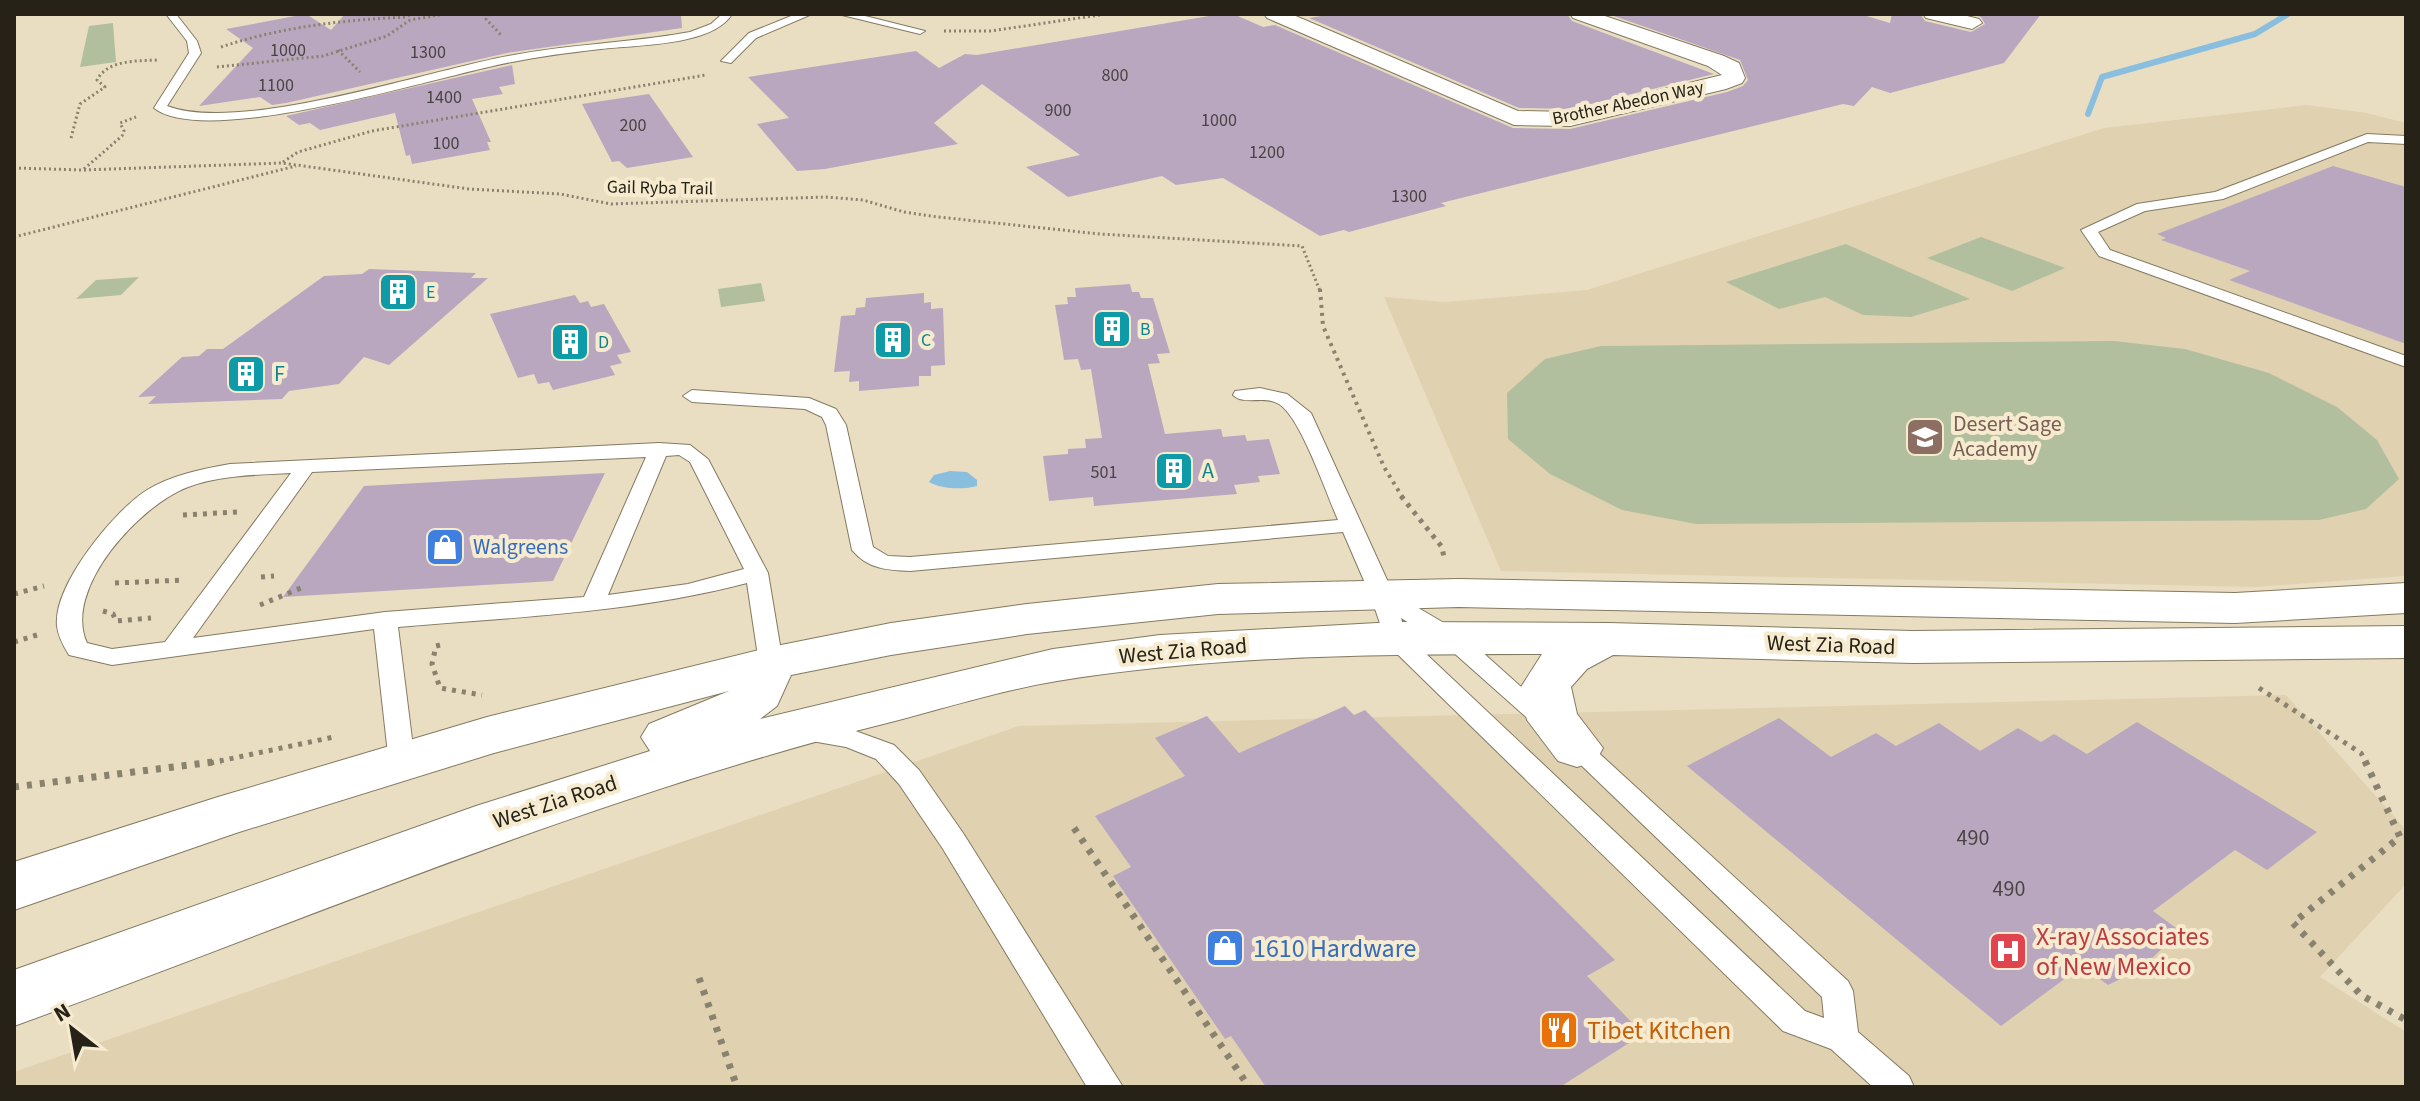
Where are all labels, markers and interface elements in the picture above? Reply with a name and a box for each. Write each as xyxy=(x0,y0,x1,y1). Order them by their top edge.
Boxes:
house number: 1000 xyxy=(270,38,306,63)
house number: 1300 xyxy=(410,40,446,65)
house number: 800 xyxy=(1102,63,1128,88)
house number: 1100 xyxy=(258,73,294,98)
street label: Brother Abedon Way xyxy=(1550,75,1706,131)
house number: 1400 xyxy=(426,85,462,110)
house number: 900 xyxy=(1045,98,1071,123)
house number: 1000 xyxy=(1201,108,1237,133)
house number: 200 xyxy=(620,113,646,138)
house number: 100 xyxy=(433,131,459,156)
house number: 1200 xyxy=(1249,140,1285,165)
street label: Gail Ryba Trail xyxy=(607,175,713,201)
house number: 1300 xyxy=(1391,184,1427,209)
building icon: E xyxy=(377,271,419,313)
place label: E xyxy=(426,280,436,305)
building icon: B xyxy=(1091,308,1133,350)
place label: B xyxy=(1140,317,1151,342)
building icon: C xyxy=(872,319,914,361)
building icon: D xyxy=(549,321,591,363)
place label: C xyxy=(921,328,931,353)
place label: D xyxy=(598,330,609,355)
building icon: F xyxy=(225,353,267,395)
place label: F xyxy=(274,358,285,390)
place label: Desert Sage Academy xyxy=(1953,408,2062,465)
school or university icon: Desert Sage Academy xyxy=(1904,416,1946,458)
building icon: A xyxy=(1153,450,1195,492)
place label: A xyxy=(1202,455,1214,487)
house number: 501 xyxy=(1091,460,1117,485)
shop icon: Walgreens xyxy=(424,526,466,568)
place label: Walgreens xyxy=(473,531,568,563)
street label: West Zia Road xyxy=(1766,627,1896,663)
street label: West Zia Road xyxy=(1117,629,1249,673)
street label: West Zia Road xyxy=(489,767,621,837)
house number: 490 xyxy=(1957,822,1989,854)
house number: 490 xyxy=(1993,873,2025,905)
place label: X-ray Associates of New Mexico xyxy=(2036,918,2209,985)
shop icon: 1610 Hardware xyxy=(1204,927,1246,969)
place label: 1610 Hardware xyxy=(1253,930,1416,967)
hospital icon: X-ray Associates of New Mexico xyxy=(1987,930,2029,972)
north arrow xyxy=(32,989,112,1069)
text: N xyxy=(48,995,77,1030)
restaurant icon: Tibet Kitchen xyxy=(1538,1009,1580,1051)
place label: Tibet Kitchen xyxy=(1587,1012,1731,1049)

